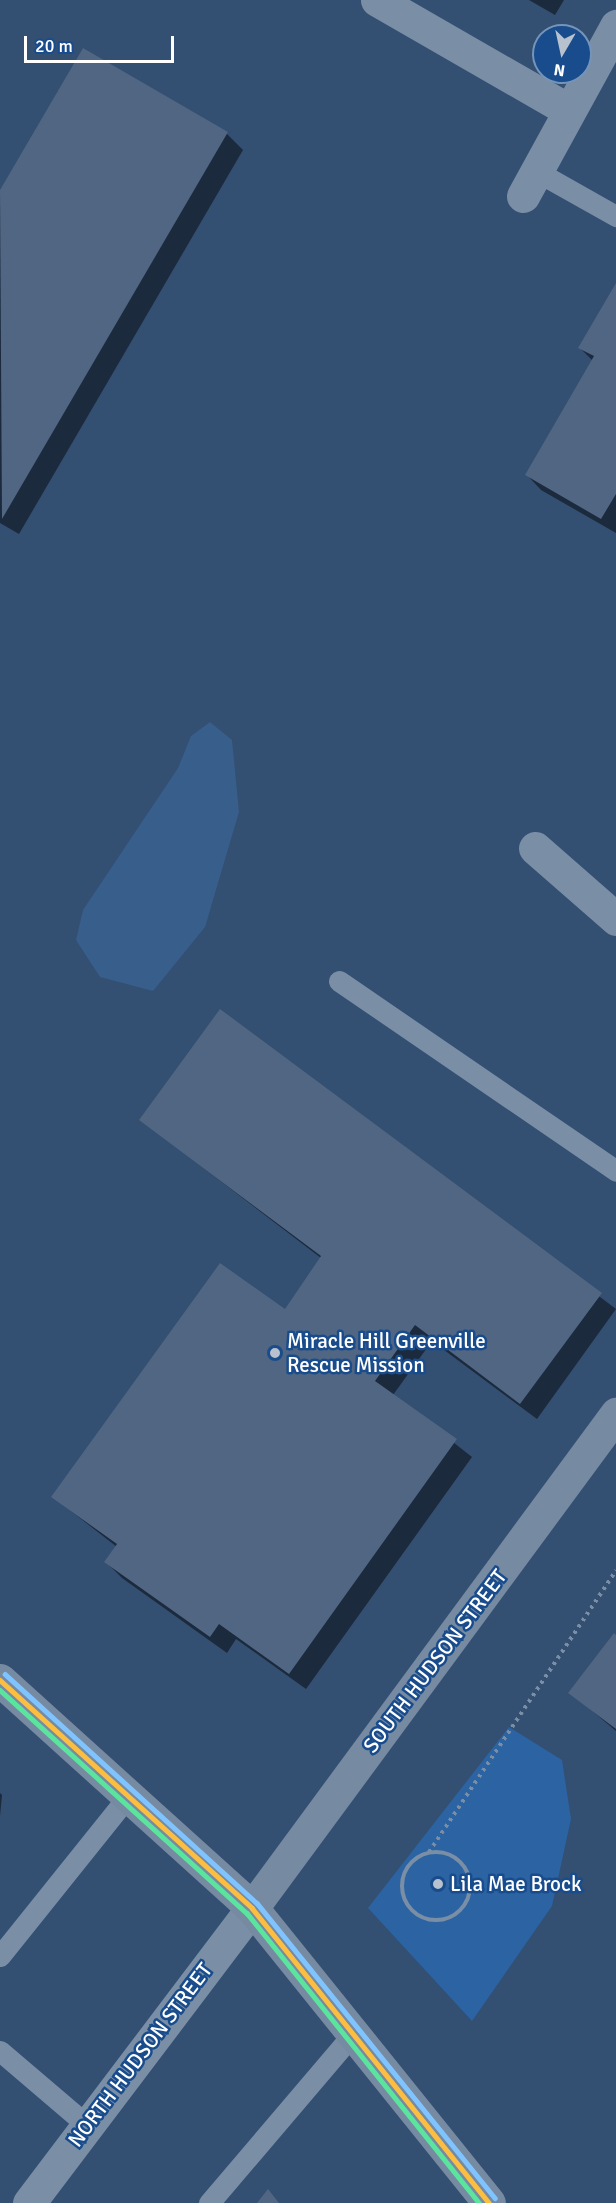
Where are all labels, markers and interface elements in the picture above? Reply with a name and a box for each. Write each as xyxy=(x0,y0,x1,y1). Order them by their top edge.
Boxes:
scale bar xyxy=(27,24,177,62)
north arrow xyxy=(532,24,592,84)
text: 20 m xyxy=(35,35,73,57)
text: N xyxy=(552,59,567,81)
place label: Miracle Hill Greenville Rescue Mission xyxy=(287,1328,486,1378)
marker: Miracle Hill Greenville Rescue Mission xyxy=(268,1346,282,1360)
street label: SOUTH HUDSON STREET xyxy=(358,1564,512,1758)
place label: Lila Mae Brock xyxy=(450,1871,581,1897)
marker: Lila Mae Brock xyxy=(431,1877,445,1891)
street label: NORTH HUDSON STREET xyxy=(63,1958,217,2152)

